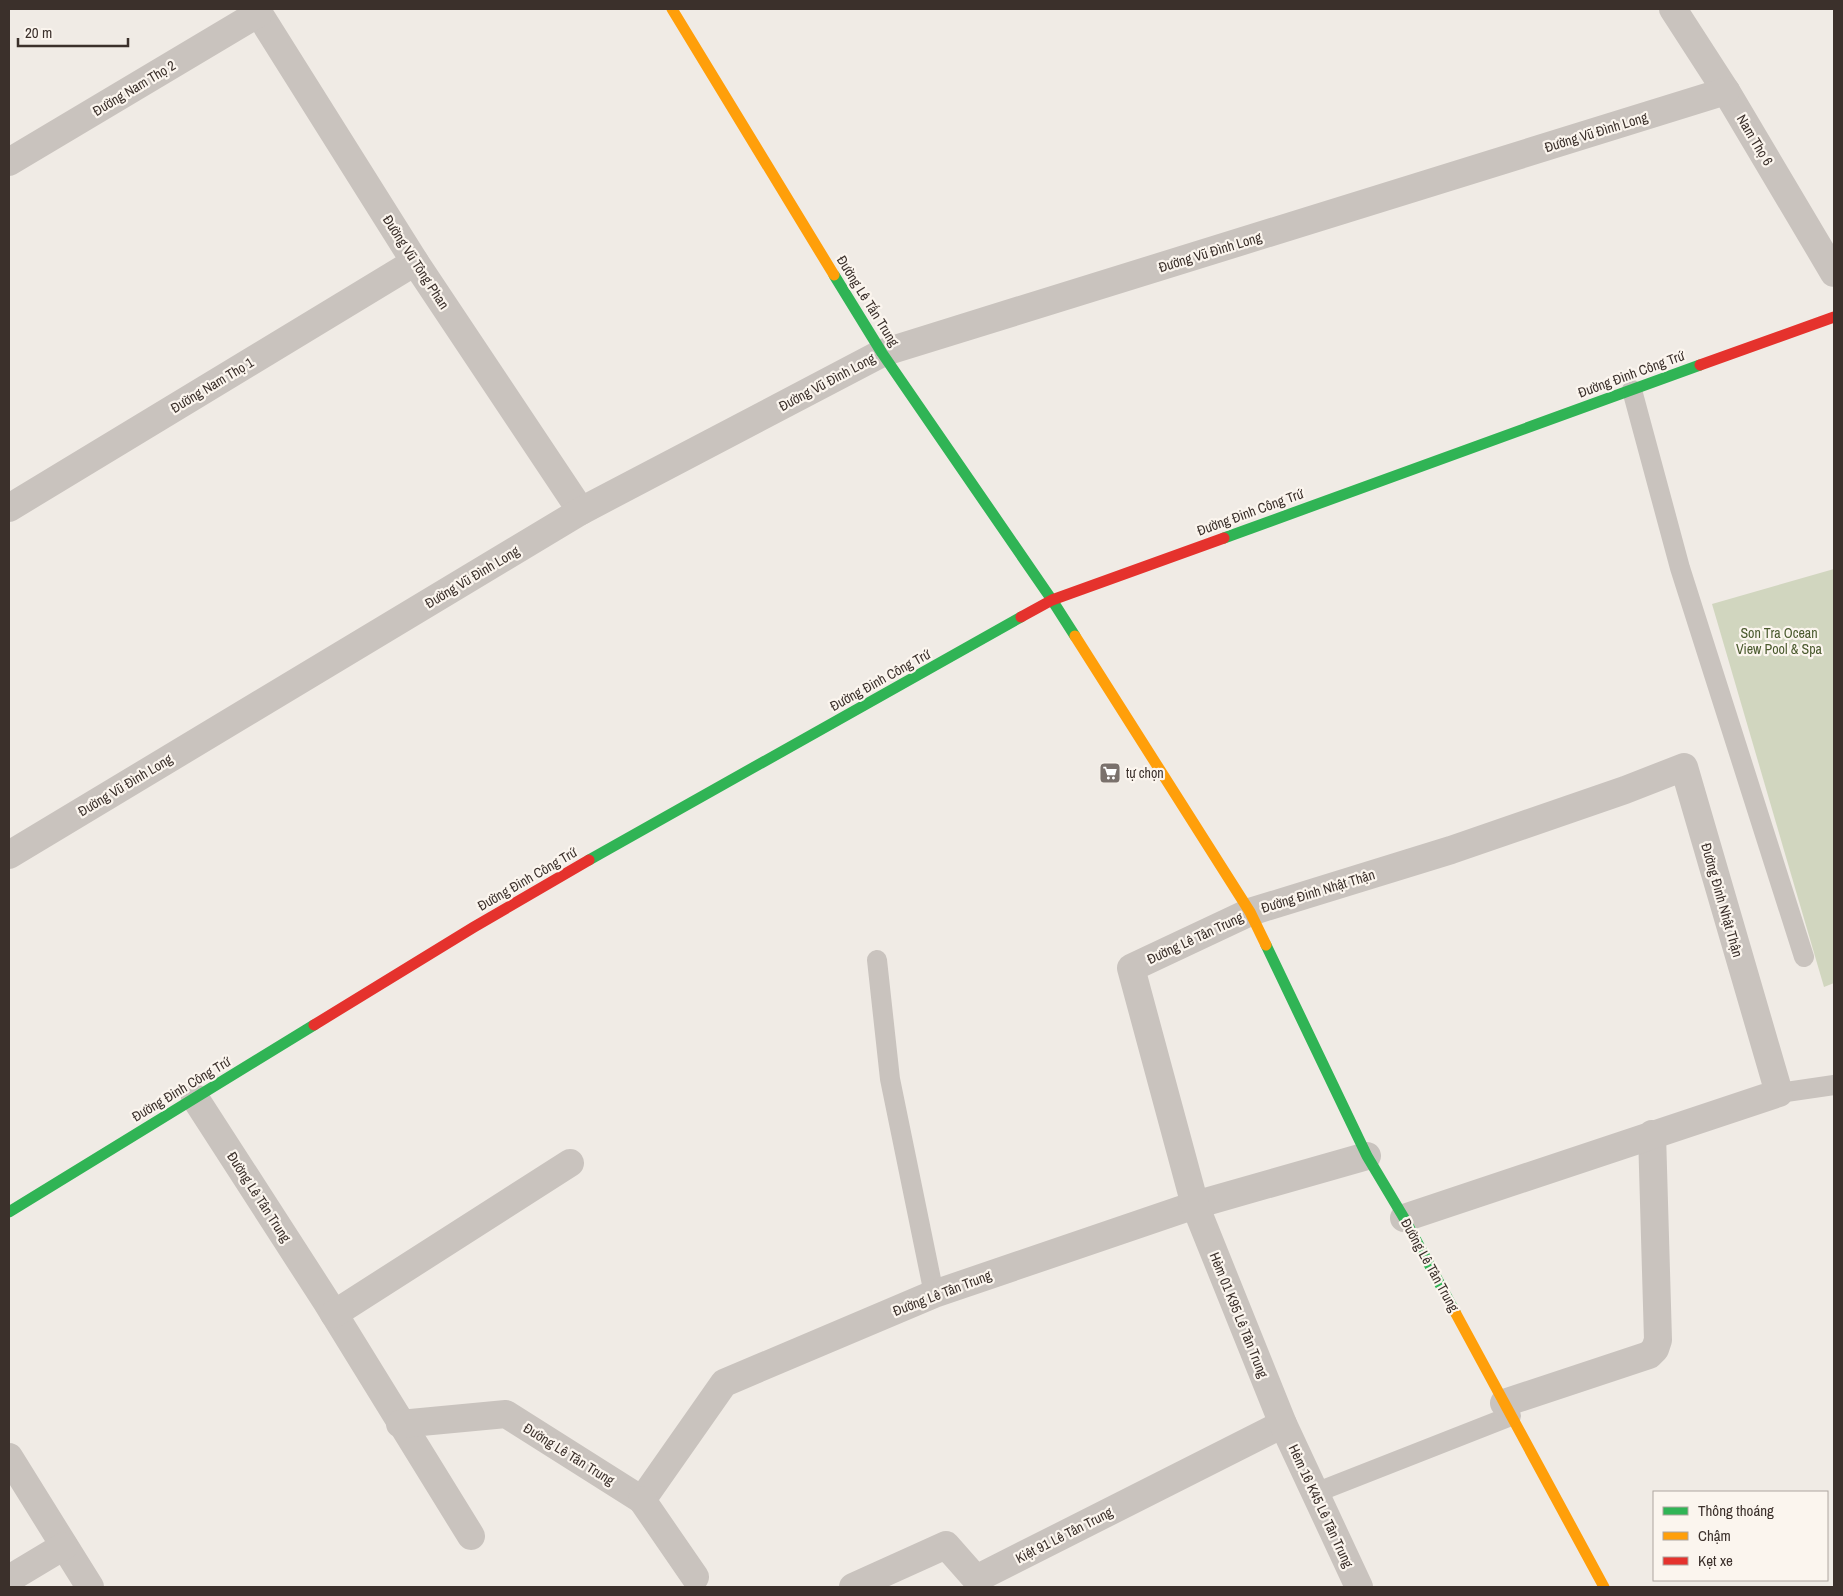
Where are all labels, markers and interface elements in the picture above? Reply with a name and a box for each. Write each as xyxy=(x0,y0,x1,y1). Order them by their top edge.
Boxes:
scale bar xyxy=(18,15,128,47)
text: 20 m xyxy=(25,22,52,43)
street label: Đường Nam Thọ 2 xyxy=(89,56,179,120)
street label: Đường Vũ Đình Long xyxy=(1542,108,1650,156)
street label: Nam Thọ 6 xyxy=(1733,111,1777,169)
street label: Đường Vũ Tông Phan xyxy=(379,212,453,312)
street label: Đường Vũ Đình Long xyxy=(1156,228,1264,276)
street label: Đường Lê Tấn Trung xyxy=(833,252,904,350)
street label: Đường Đinh Công Trứ xyxy=(1575,346,1687,402)
street label: Đường Vũ Đình Long xyxy=(776,349,879,415)
street label: Đường Nam Thọ 1 xyxy=(167,353,257,417)
street label: Đường Đinh Công Trứ xyxy=(1194,484,1306,540)
street label: Đường Vũ Đình Long xyxy=(422,541,523,612)
park label: Son Tra Ocean View Pool & Spa xyxy=(1736,624,1823,658)
street label: Đường Đinh Công Trứ xyxy=(827,645,934,715)
street label: Đường Vũ Đình Long xyxy=(75,749,176,820)
supermarket icon: tự chọn xyxy=(1098,761,1122,785)
place label: tự chọn xyxy=(1126,764,1164,782)
street label: Đường Đinh Nhật Thận xyxy=(1697,841,1747,959)
street label: Đường Đinh Công Trứ xyxy=(474,843,580,915)
street label: Đường Đinh Nhật Thận xyxy=(1259,865,1377,917)
street label: Đường Lê Tân Trung xyxy=(1144,908,1247,968)
street label: Đường Đinh Công Trứ xyxy=(128,1052,234,1125)
street label: Đường Lê Tân Trung xyxy=(223,1148,295,1246)
street label: Đường Lê Tân Trung xyxy=(1397,1215,1463,1315)
street label: Hẻm 01 K95 Lê Tân Trung xyxy=(1206,1249,1273,1381)
street label: Đường Lê Tân Trung xyxy=(890,1266,994,1320)
street label: Đường Lê Tân Trung xyxy=(520,1419,618,1490)
street label: Hẻm 16 K45 Lê Tân Trung xyxy=(1285,1441,1358,1571)
legend xyxy=(1653,1491,1828,1581)
text: Thông thoáng xyxy=(1698,1500,1774,1521)
street label: Kiệt 91 Lê Tân Trung xyxy=(1012,1502,1116,1567)
text: Chậm xyxy=(1698,1525,1731,1546)
text: Kẹt xe xyxy=(1698,1550,1733,1571)

